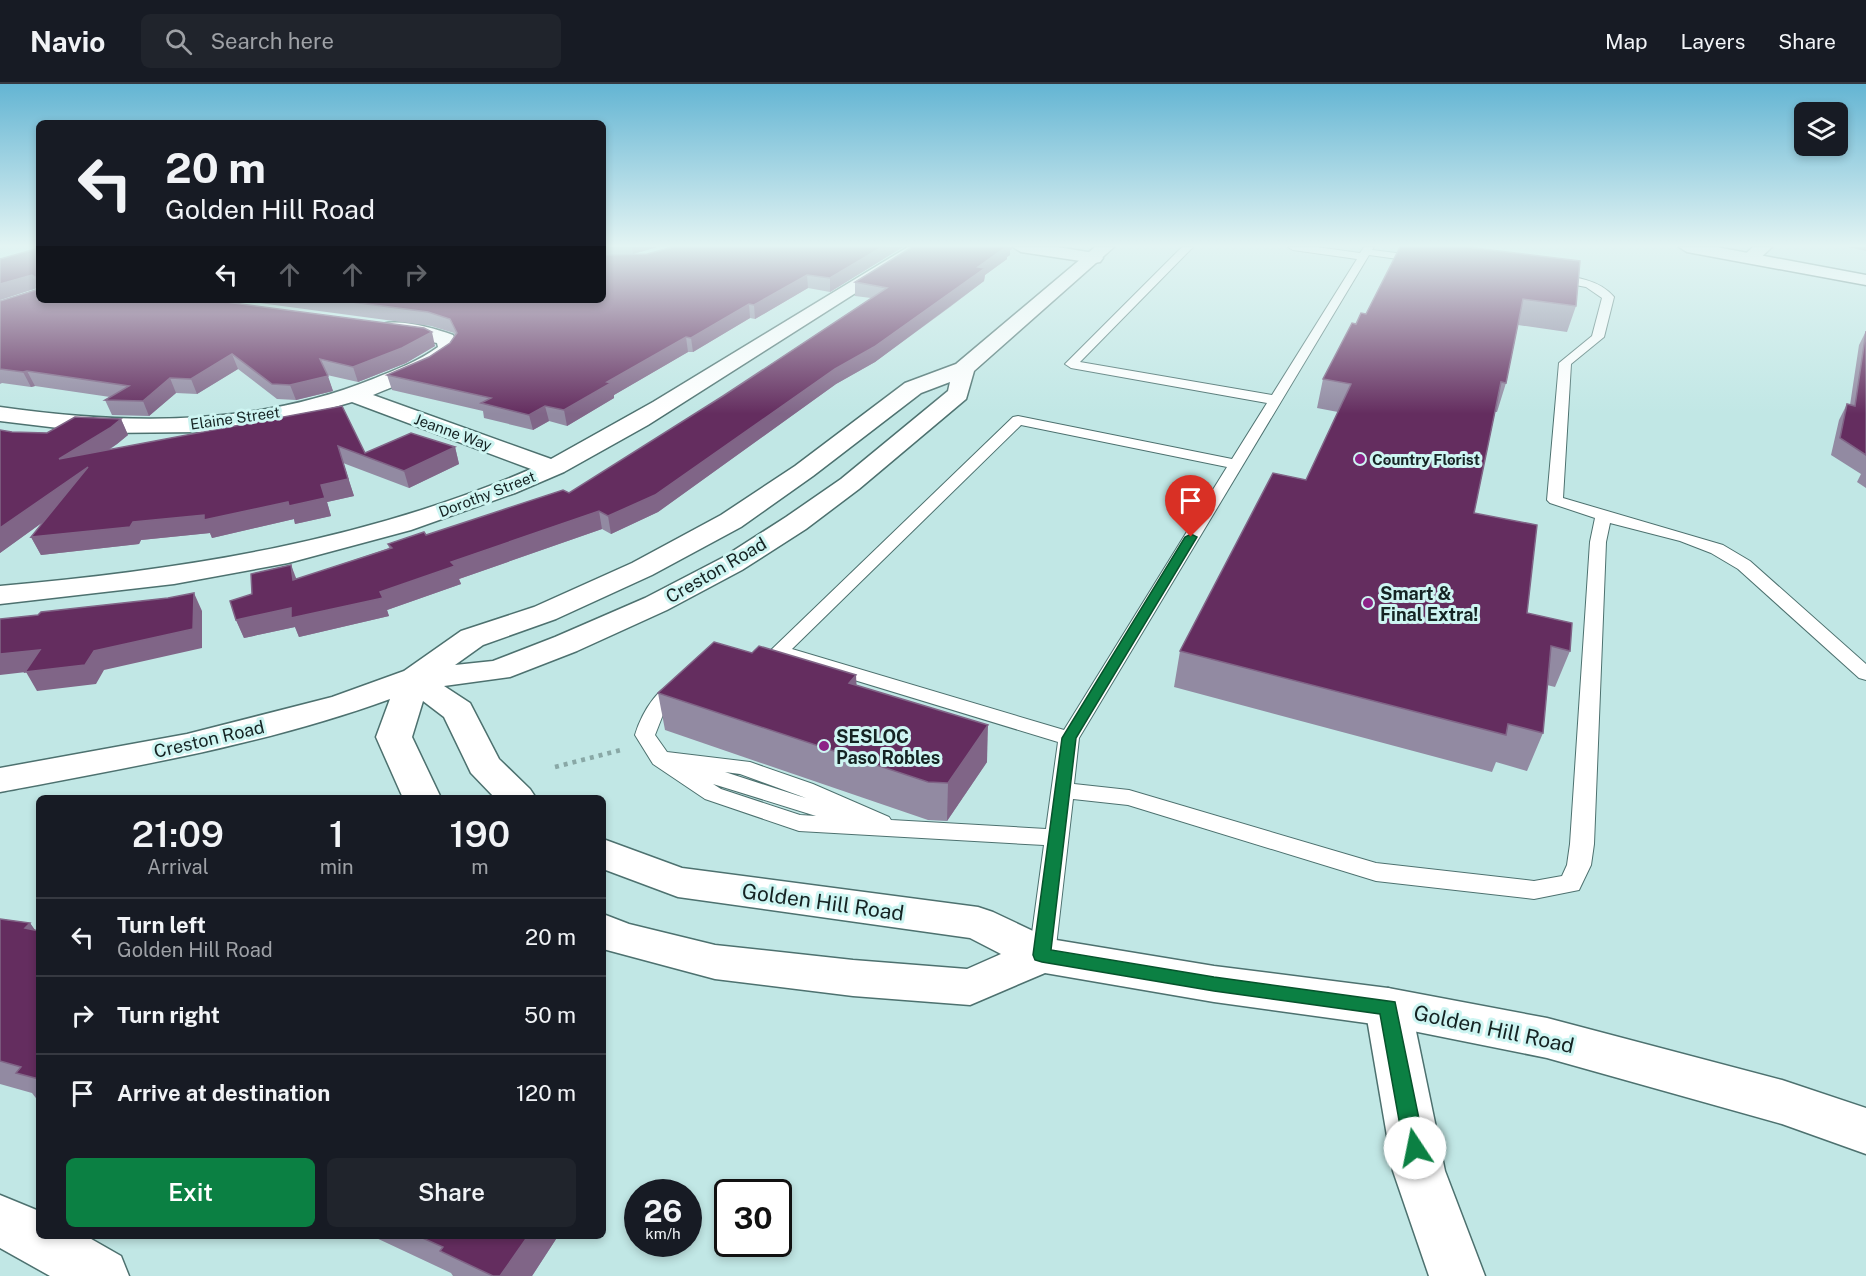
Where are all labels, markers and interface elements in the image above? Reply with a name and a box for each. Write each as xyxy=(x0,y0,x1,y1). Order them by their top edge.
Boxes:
search box xyxy=(141,14,561,68)
text: Navio xyxy=(30,25,105,58)
icon: search xyxy=(162,25,195,58)
text: Search here xyxy=(210,28,334,54)
text: Map xyxy=(1605,29,1648,54)
text: Layers xyxy=(1681,29,1745,54)
text: Share xyxy=(1778,29,1836,54)
map controls xyxy=(1794,102,1848,156)
button: layers xyxy=(1794,102,1848,156)
text: 20 m xyxy=(165,143,266,192)
icon: left xyxy=(66,144,144,222)
text: Golden Hill Road xyxy=(165,193,375,225)
icon: left xyxy=(210,258,243,291)
icon: ahead xyxy=(273,258,306,291)
icon: ahead xyxy=(336,258,369,291)
icon: right xyxy=(399,258,432,291)
street label: Elaine Street xyxy=(189,403,281,433)
street label: Jeanne Way xyxy=(412,410,494,454)
place label: Country Florist xyxy=(1372,451,1480,468)
marker: Country Florist xyxy=(1353,452,1367,466)
street label: Dorothy Street xyxy=(436,468,538,520)
pin xyxy=(1165,475,1216,537)
icon: arrive xyxy=(1174,484,1207,517)
street label: Creston Road xyxy=(662,533,770,607)
place label: Smart & Final Extra! xyxy=(1380,583,1478,625)
marker: Smart & Final Extra! xyxy=(1361,596,1375,610)
street label: Creston Road xyxy=(152,716,266,762)
place label: SESLOC Paso Robles xyxy=(836,726,940,768)
marker: SESLOC Paso Robles xyxy=(817,739,831,753)
text: 21:09 xyxy=(132,813,224,855)
text: 1 xyxy=(329,813,344,855)
text: 190 xyxy=(449,813,510,855)
text: Arrival xyxy=(147,855,209,879)
text: min xyxy=(320,855,354,879)
text: m xyxy=(471,855,488,879)
street label: Golden Hill Road xyxy=(740,878,906,926)
text: Turn left xyxy=(117,912,206,938)
icon: left xyxy=(66,921,99,954)
text: 20 m xyxy=(525,924,576,950)
text: Golden Hill Road xyxy=(117,938,273,962)
icon: right xyxy=(66,999,99,1032)
street label: Golden Hill Road xyxy=(1411,1000,1577,1058)
text: Turn right xyxy=(117,1002,220,1028)
text: 50 m xyxy=(524,1002,576,1028)
icon: arrive xyxy=(66,1077,99,1110)
text: Arrive at destination xyxy=(117,1080,330,1106)
text: 120 m xyxy=(516,1080,576,1106)
position arrow xyxy=(1383,1116,1447,1180)
button: Exit xyxy=(66,1158,315,1227)
button: Share xyxy=(327,1158,576,1227)
speed limit sign: 30 xyxy=(714,1179,792,1257)
text: 26 xyxy=(644,1193,682,1229)
text: km/h xyxy=(645,1225,681,1242)

